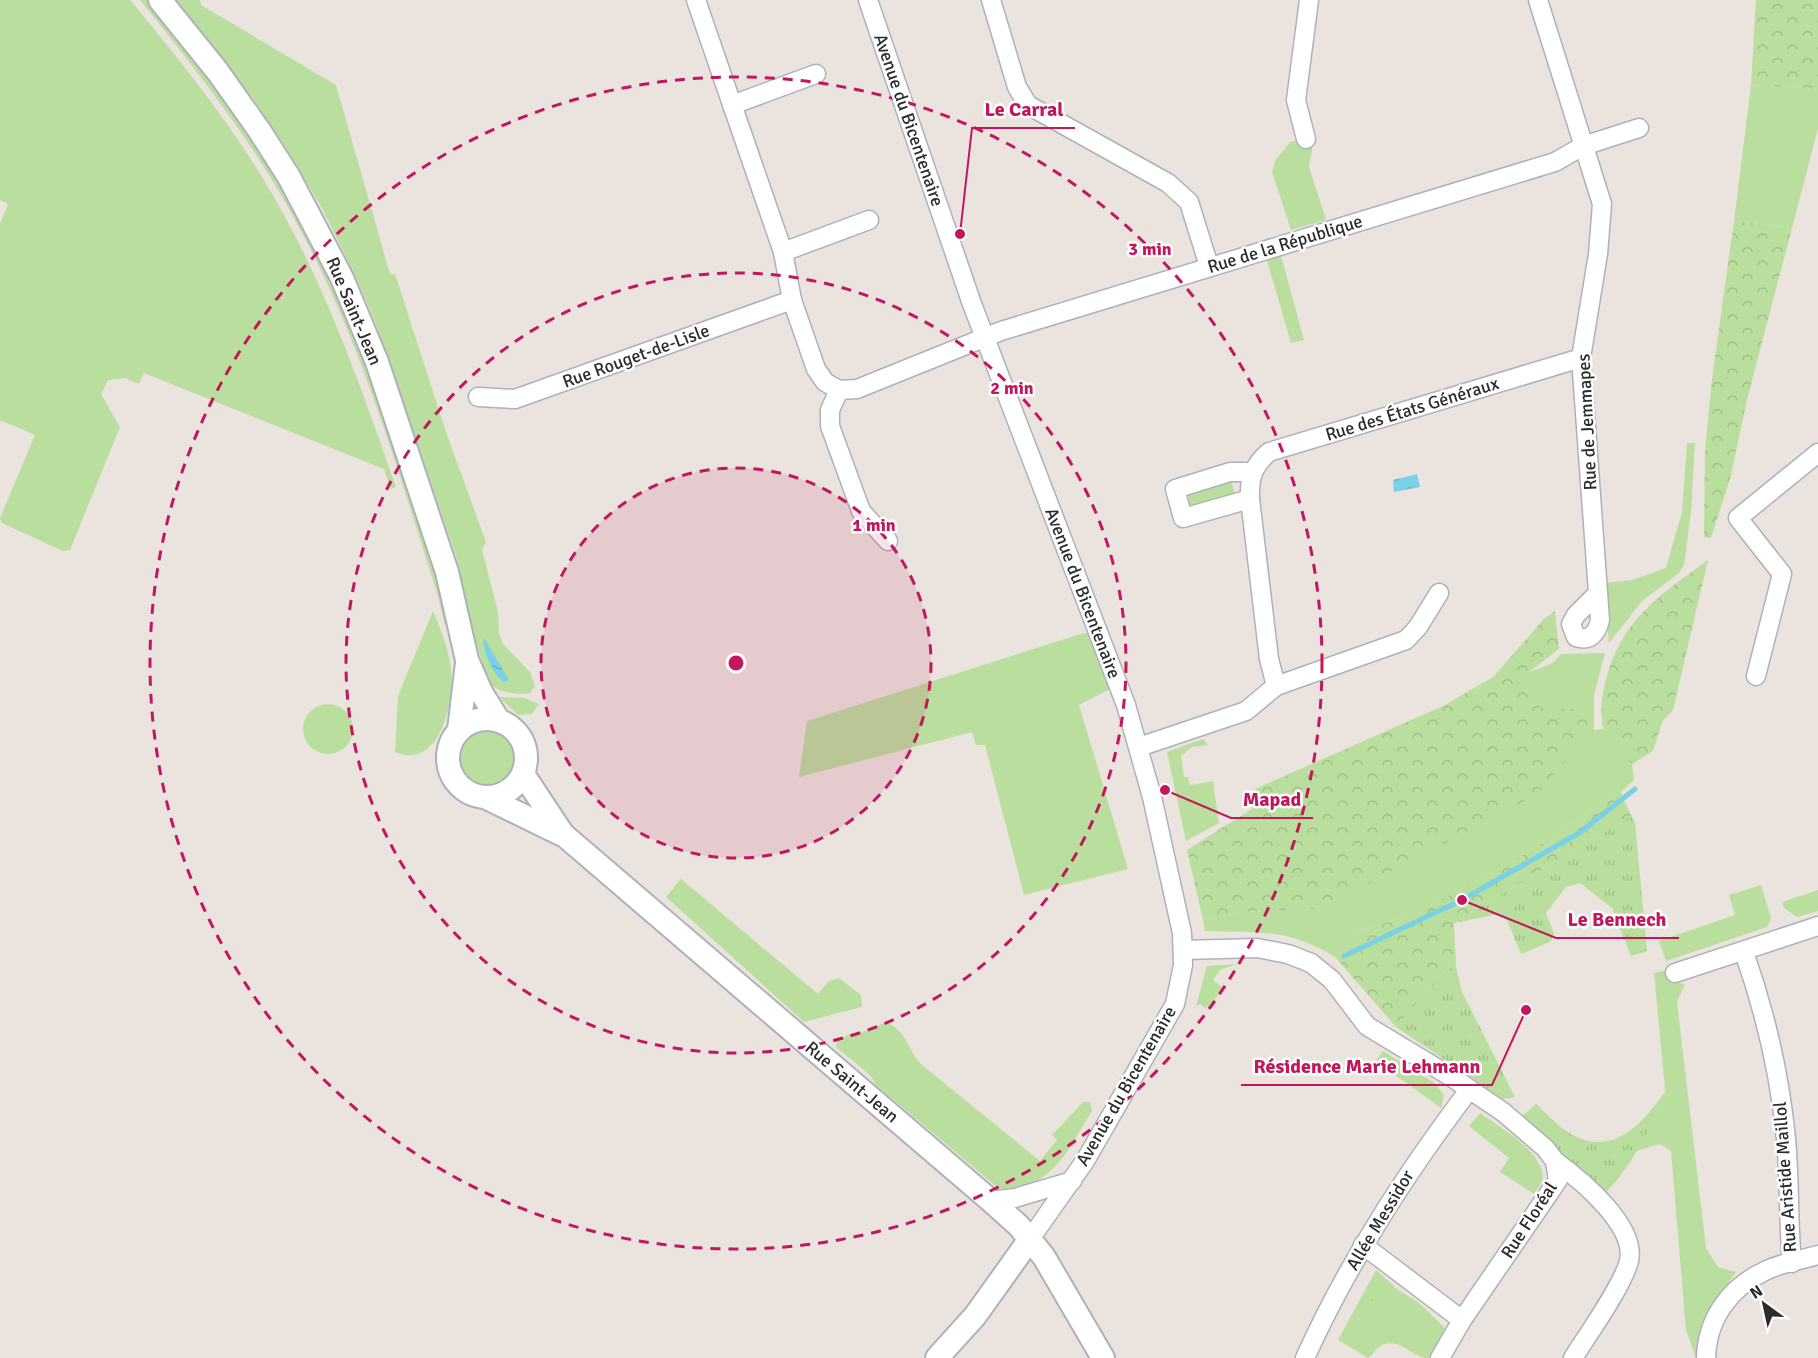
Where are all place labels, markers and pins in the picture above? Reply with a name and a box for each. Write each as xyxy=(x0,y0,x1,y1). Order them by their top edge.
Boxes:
callout: Le Carral xyxy=(972,90,1075,128)
centre of rings xyxy=(726,653,746,673)
callout: Mapad xyxy=(1231,780,1313,818)
callout: Le Bennech xyxy=(1556,900,1679,938)
callout: Résidence Marie Lehmann xyxy=(1241,1047,1492,1085)

